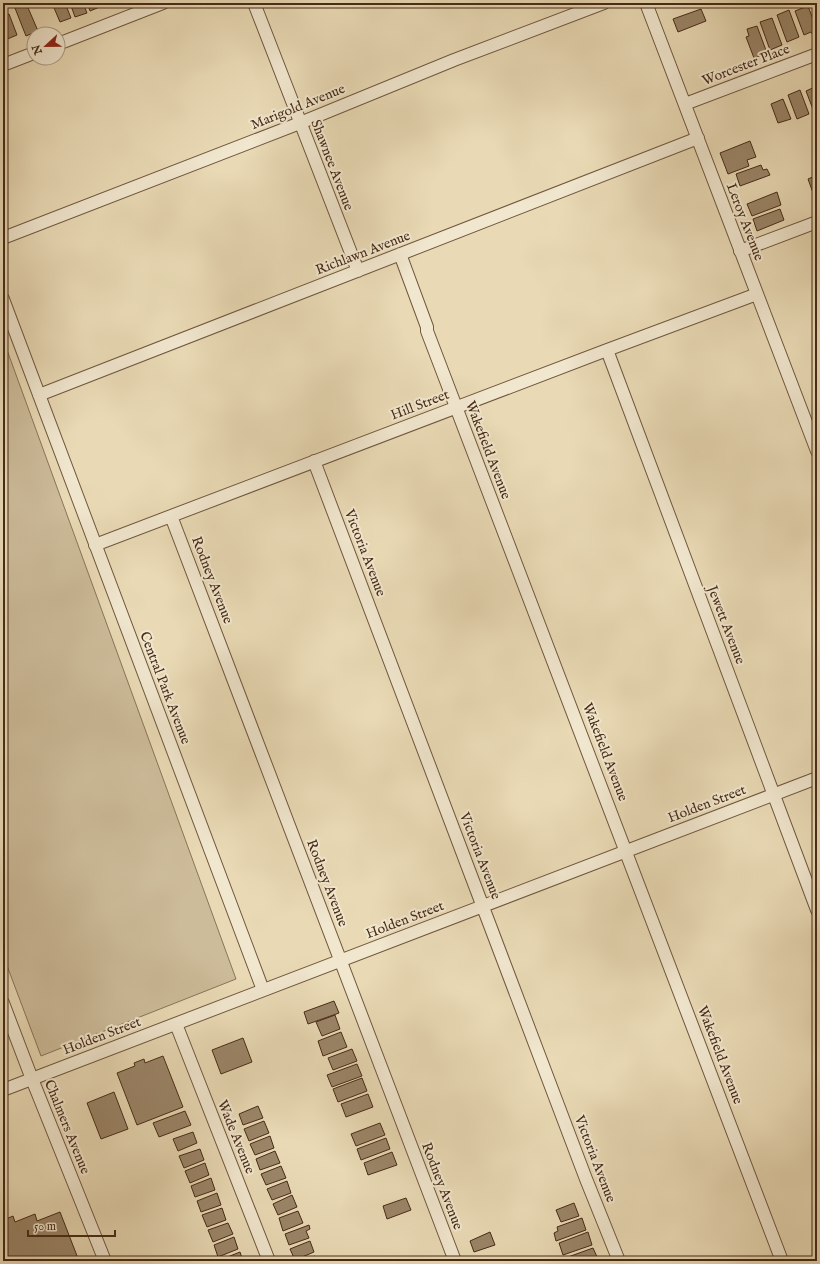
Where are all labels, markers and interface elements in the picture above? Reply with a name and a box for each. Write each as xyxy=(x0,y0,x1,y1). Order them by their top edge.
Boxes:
north arrow xyxy=(26,26,66,66)
street label: Worcester Place xyxy=(700,40,793,90)
text: N xyxy=(29,42,46,57)
street label: Marigold Avenue xyxy=(248,80,348,134)
street label: Shawnee Avenue xyxy=(306,117,358,213)
street label: Leroy Avenue xyxy=(722,181,768,264)
street label: Richlawn Avenue xyxy=(313,226,413,279)
street label: Hill Street xyxy=(388,386,452,424)
street label: Wakefield Avenue xyxy=(461,398,515,502)
street label: Victoria Avenue xyxy=(340,506,390,600)
street label: Rodney Avenue xyxy=(187,534,237,627)
street label: Jewett Avenue xyxy=(702,581,749,667)
street label: Central Park Avenue xyxy=(135,629,195,747)
street label: Wakefield Avenue xyxy=(578,700,632,804)
street label: Holden Street xyxy=(665,781,749,827)
street label: Victoria Avenue xyxy=(455,809,505,903)
street label: Rodney Avenue xyxy=(302,837,352,930)
street label: Holden Street xyxy=(363,897,447,943)
street label: Wakefield Avenue xyxy=(693,1003,747,1107)
street label: Holden Street xyxy=(60,1013,144,1059)
street label: Chalmers Avenue xyxy=(40,1077,94,1177)
street label: Wade Avenue xyxy=(213,1097,259,1177)
street label: Victoria Avenue xyxy=(570,1112,620,1206)
street label: Rodney Avenue xyxy=(417,1140,467,1233)
scale bar xyxy=(28,1212,115,1238)
text: 50 m xyxy=(34,1219,56,1234)

